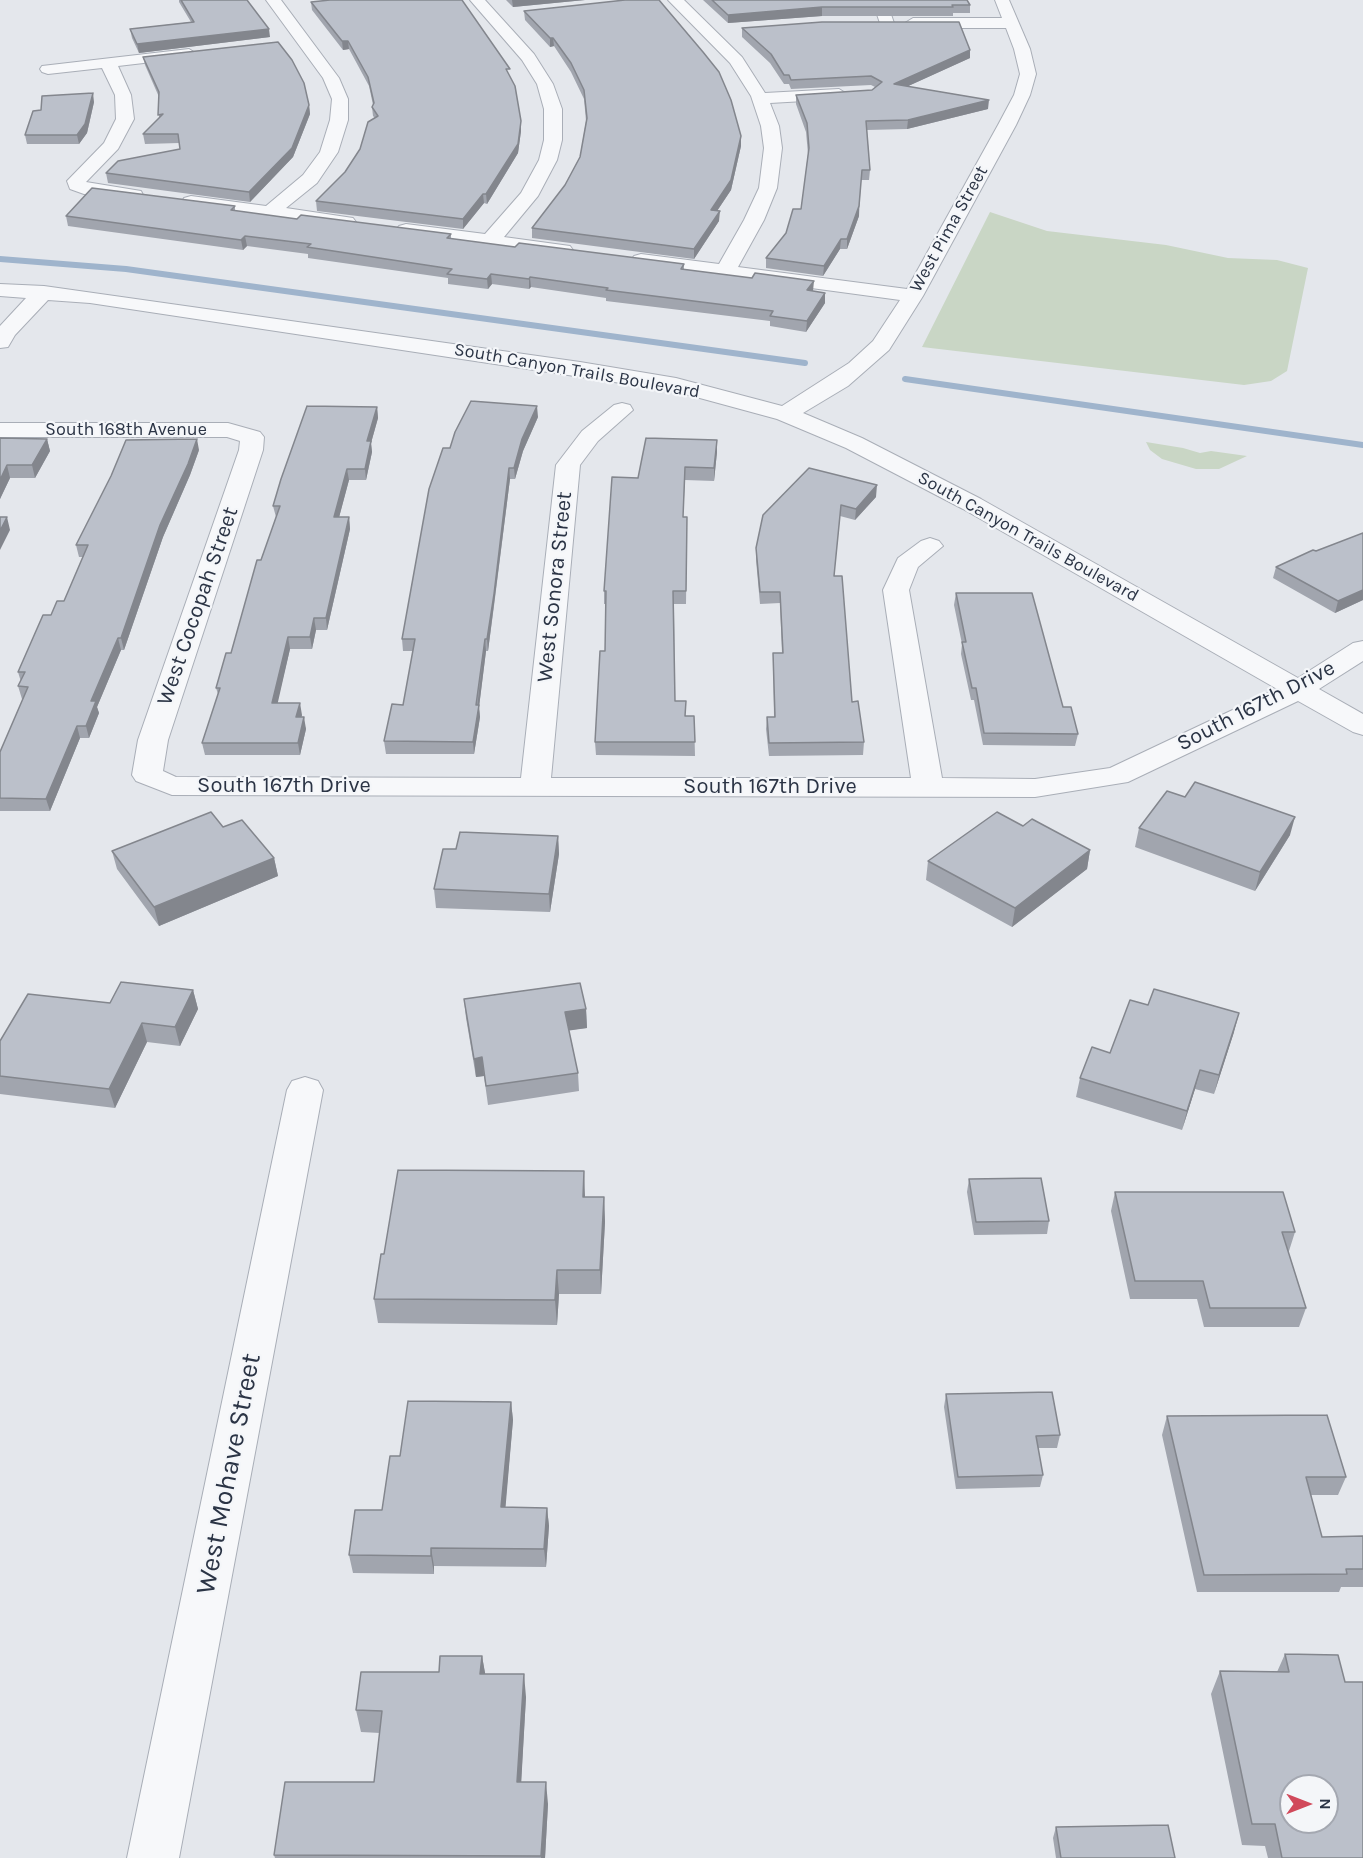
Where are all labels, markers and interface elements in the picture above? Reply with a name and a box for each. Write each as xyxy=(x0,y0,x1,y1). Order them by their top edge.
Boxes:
street label: West Pima Street xyxy=(905,162,993,296)
street label: South Canyon Trails Boulevard xyxy=(452,339,702,403)
street label: South 168th Avenue xyxy=(45,419,207,441)
street label: South Canyon Trails Boulevard xyxy=(914,467,1142,607)
street label: West Sonora Street xyxy=(532,490,578,684)
street label: West Cocopah Street xyxy=(152,503,244,709)
street label: South 167th Drive xyxy=(1173,655,1339,757)
street label: South 167th Drive xyxy=(197,773,371,799)
street label: South 167th Drive xyxy=(683,774,857,800)
street label: West Mohave Street xyxy=(190,1351,268,1597)
north arrow xyxy=(1279,1774,1339,1834)
text: N xyxy=(1316,1798,1335,1810)

